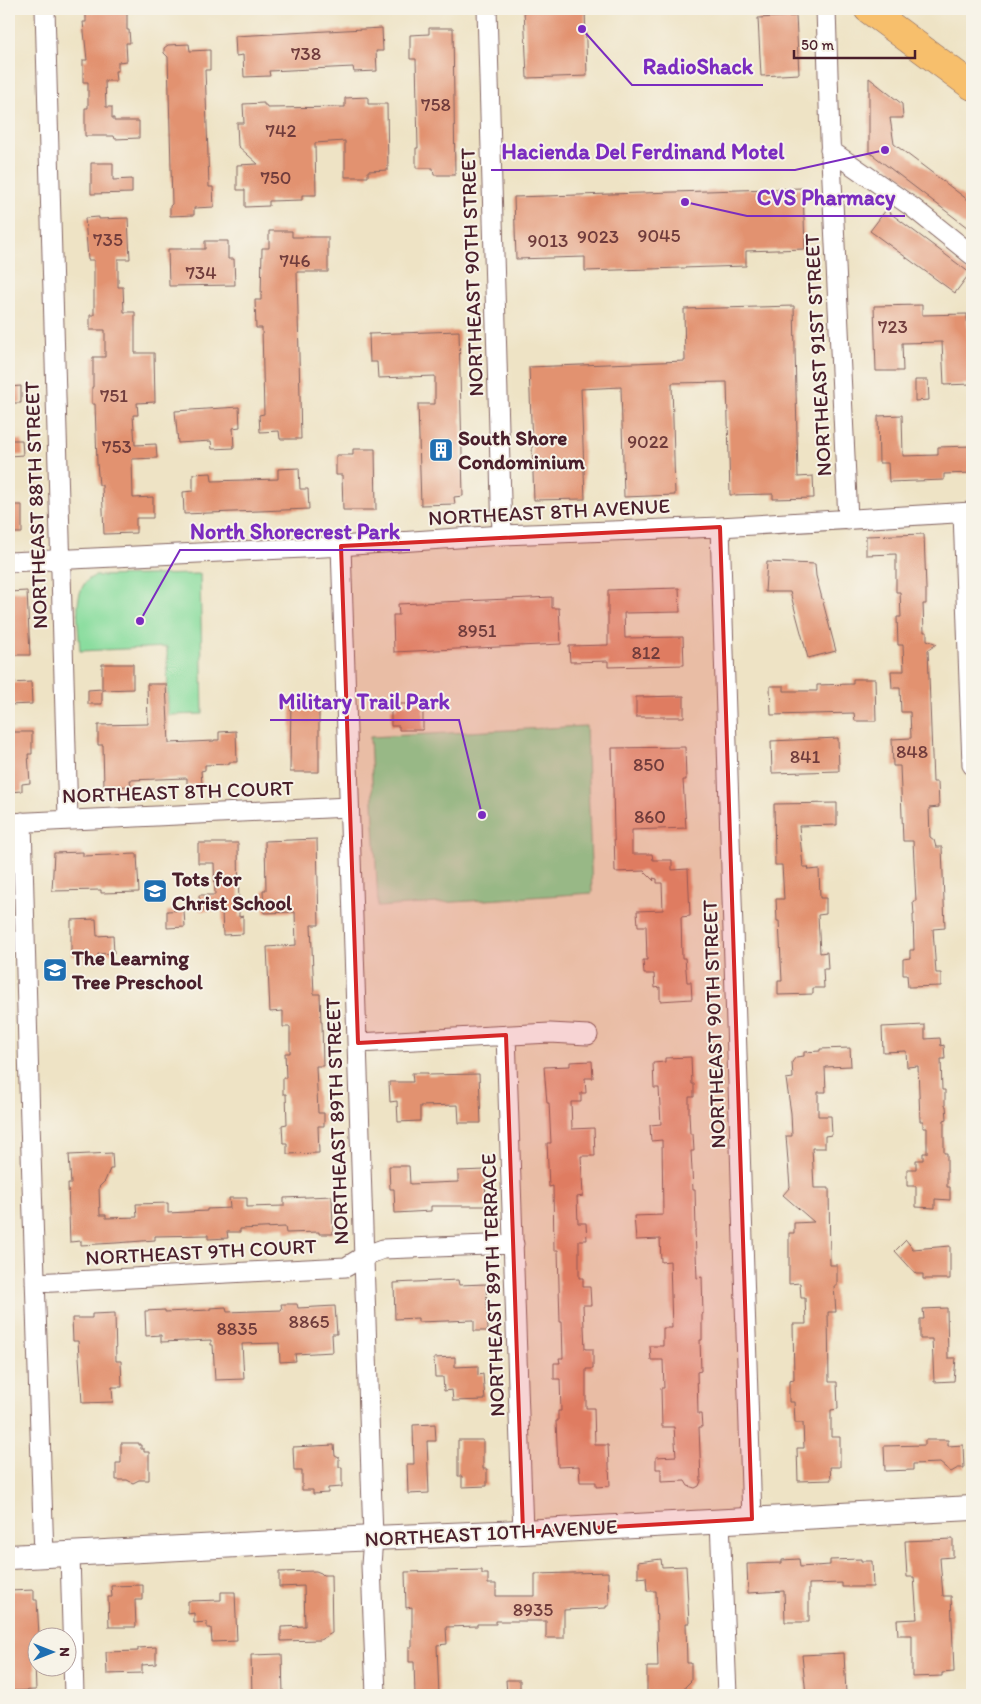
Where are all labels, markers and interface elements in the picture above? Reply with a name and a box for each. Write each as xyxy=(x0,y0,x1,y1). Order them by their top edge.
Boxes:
scale bar xyxy=(794,28,915,60)
text: 50 m xyxy=(801,36,834,54)
house number: 738 xyxy=(291,42,321,65)
callout: RadioShack xyxy=(632,48,763,85)
text: RadioShack xyxy=(643,53,754,80)
house number: 758 xyxy=(421,93,451,116)
house number: 742 xyxy=(266,119,296,142)
callout: Hacienda Del Ferdinand Motel xyxy=(491,133,795,170)
text: Hacienda Del Ferdinand Motel xyxy=(502,138,785,165)
street label: NORTHEAST 90TH STREET xyxy=(455,147,488,397)
house number: 750 xyxy=(260,166,292,189)
callout: CVS Pharmacy xyxy=(747,179,905,216)
text: CVS Pharmacy xyxy=(757,184,896,211)
house number: 9045 xyxy=(637,224,681,247)
house number: 9023 xyxy=(577,225,619,248)
house number: 735 xyxy=(93,228,123,251)
house number: 9013 xyxy=(528,229,568,252)
street label: NORTHEAST 91ST STREET xyxy=(799,233,836,477)
house number: 746 xyxy=(280,249,310,272)
house number: 734 xyxy=(185,261,217,284)
house number: 723 xyxy=(878,315,908,338)
street label: NORTHEAST 88TH STREET xyxy=(19,380,52,629)
house number: 751 xyxy=(100,384,128,407)
place label: South Shore Condominium xyxy=(458,425,586,474)
house number: 9022 xyxy=(627,430,669,453)
house number: 753 xyxy=(102,435,132,458)
building icon: South Shore Condominium xyxy=(428,437,454,463)
street label: NORTHEAST 8TH AVENUE xyxy=(427,493,670,530)
callout: North Shorecrest Park xyxy=(180,513,410,550)
text: North Shorecrest Park xyxy=(190,518,401,545)
house number: 8951 xyxy=(457,619,497,642)
house number: 812 xyxy=(631,641,661,664)
callout: Military Trail Park xyxy=(270,683,459,720)
text: Military Trail Park xyxy=(278,688,450,715)
house number: 848 xyxy=(896,740,928,763)
house number: 841 xyxy=(790,745,821,768)
house number: 850 xyxy=(633,753,665,776)
street label: NORTHEAST 8TH COURT xyxy=(62,775,295,808)
house number: 860 xyxy=(634,805,666,828)
place label: Tots for Christ School xyxy=(171,866,293,915)
school or university icon: Tots for Christ School xyxy=(142,878,168,904)
street label: NORTHEAST 90TH STREET xyxy=(697,899,730,1149)
place label: The Learning Tree Preschool xyxy=(71,945,204,994)
school or university icon: The Learning Tree Preschool xyxy=(42,957,68,983)
street label: NORTHEAST 89TH STREET xyxy=(320,997,353,1245)
street label: NORTHEAST 89TH TERRACE xyxy=(475,1153,510,1417)
street label: NORTHEAST 9TH COURT xyxy=(85,1233,317,1270)
house number: 8865 xyxy=(289,1310,329,1333)
house number: 8835 xyxy=(216,1317,258,1340)
street label: NORTHEAST 10TH AVENUE xyxy=(364,1513,618,1552)
house number: 8935 xyxy=(513,1598,553,1621)
north arrow xyxy=(28,1626,78,1676)
text: N xyxy=(56,1647,73,1657)

